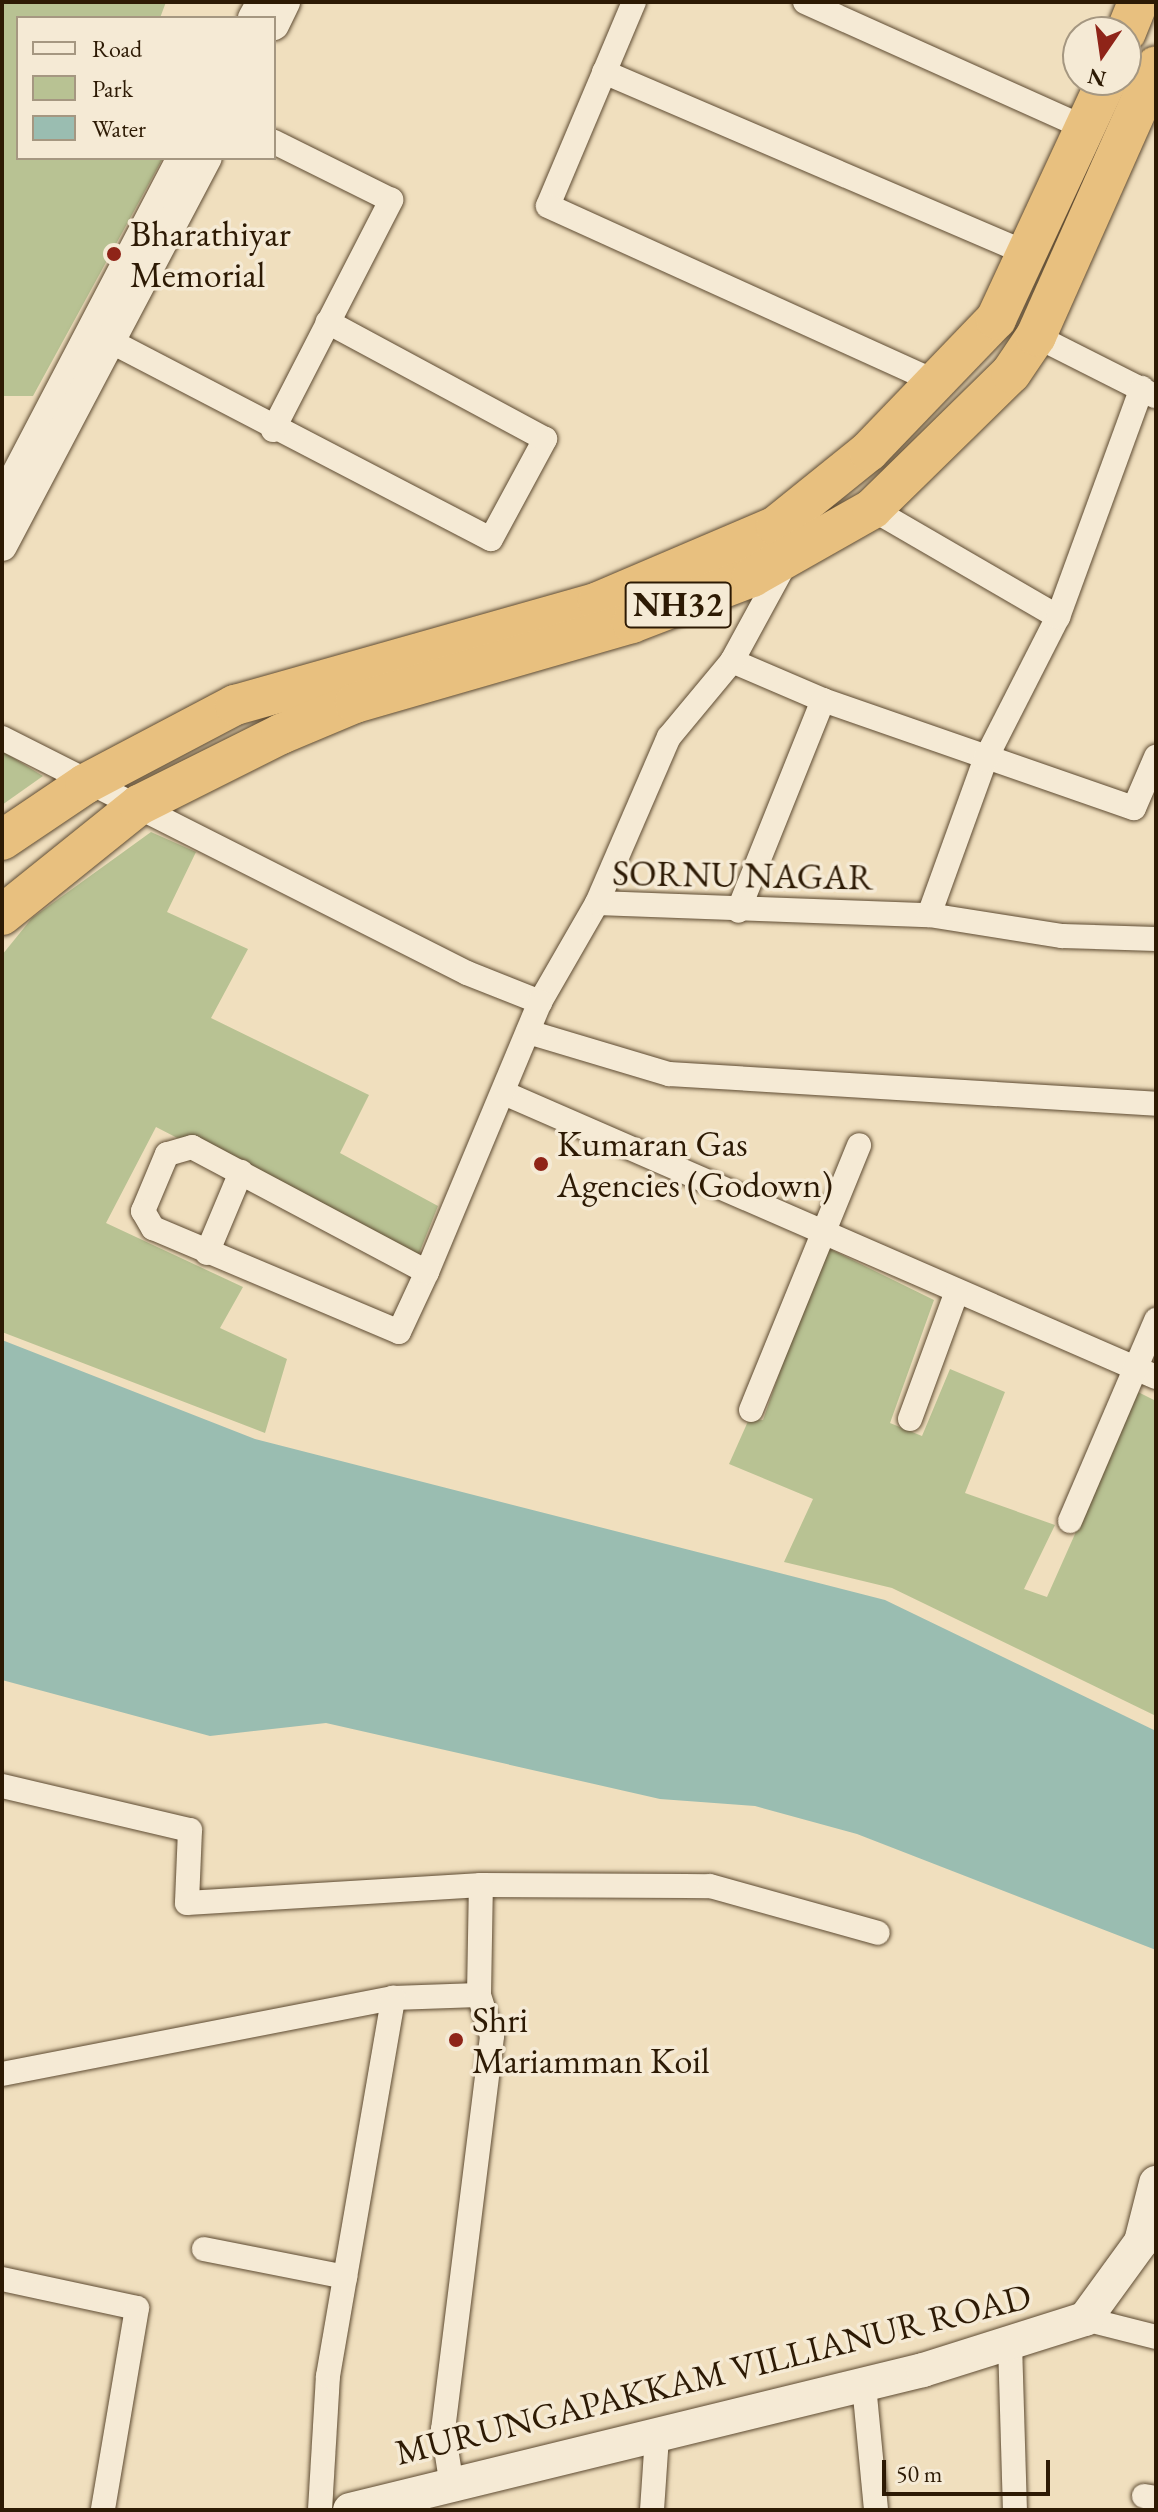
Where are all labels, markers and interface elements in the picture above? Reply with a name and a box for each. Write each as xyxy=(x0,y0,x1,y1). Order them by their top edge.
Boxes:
legend xyxy=(16,16,276,160)
north arrow xyxy=(1062,16,1142,96)
text: Road xyxy=(92,33,142,64)
text: N xyxy=(1085,62,1109,94)
text: Park xyxy=(92,73,133,104)
text: Water xyxy=(92,113,146,144)
place label: Bharathiyar Memorial xyxy=(130,211,291,296)
marker: Bharathiyar Memorial xyxy=(105,245,123,263)
road number: NH32 xyxy=(624,575,732,635)
street label: SORNU NAGAR xyxy=(612,851,874,899)
place label: Kumaran Gas Agencies (Godown) xyxy=(557,1121,833,1206)
marker: Kumaran Gas Agencies (Godown) xyxy=(532,1155,550,1173)
place label: Shri Mariamman Koil xyxy=(472,1997,710,2082)
marker: Shri Mariamman Koil xyxy=(447,2031,465,2049)
street label: MURUNGAPAKKAM VILLIANUR ROAD xyxy=(391,2274,1035,2474)
scale bar xyxy=(886,2444,1054,2494)
text: 50 m xyxy=(896,2458,943,2489)

